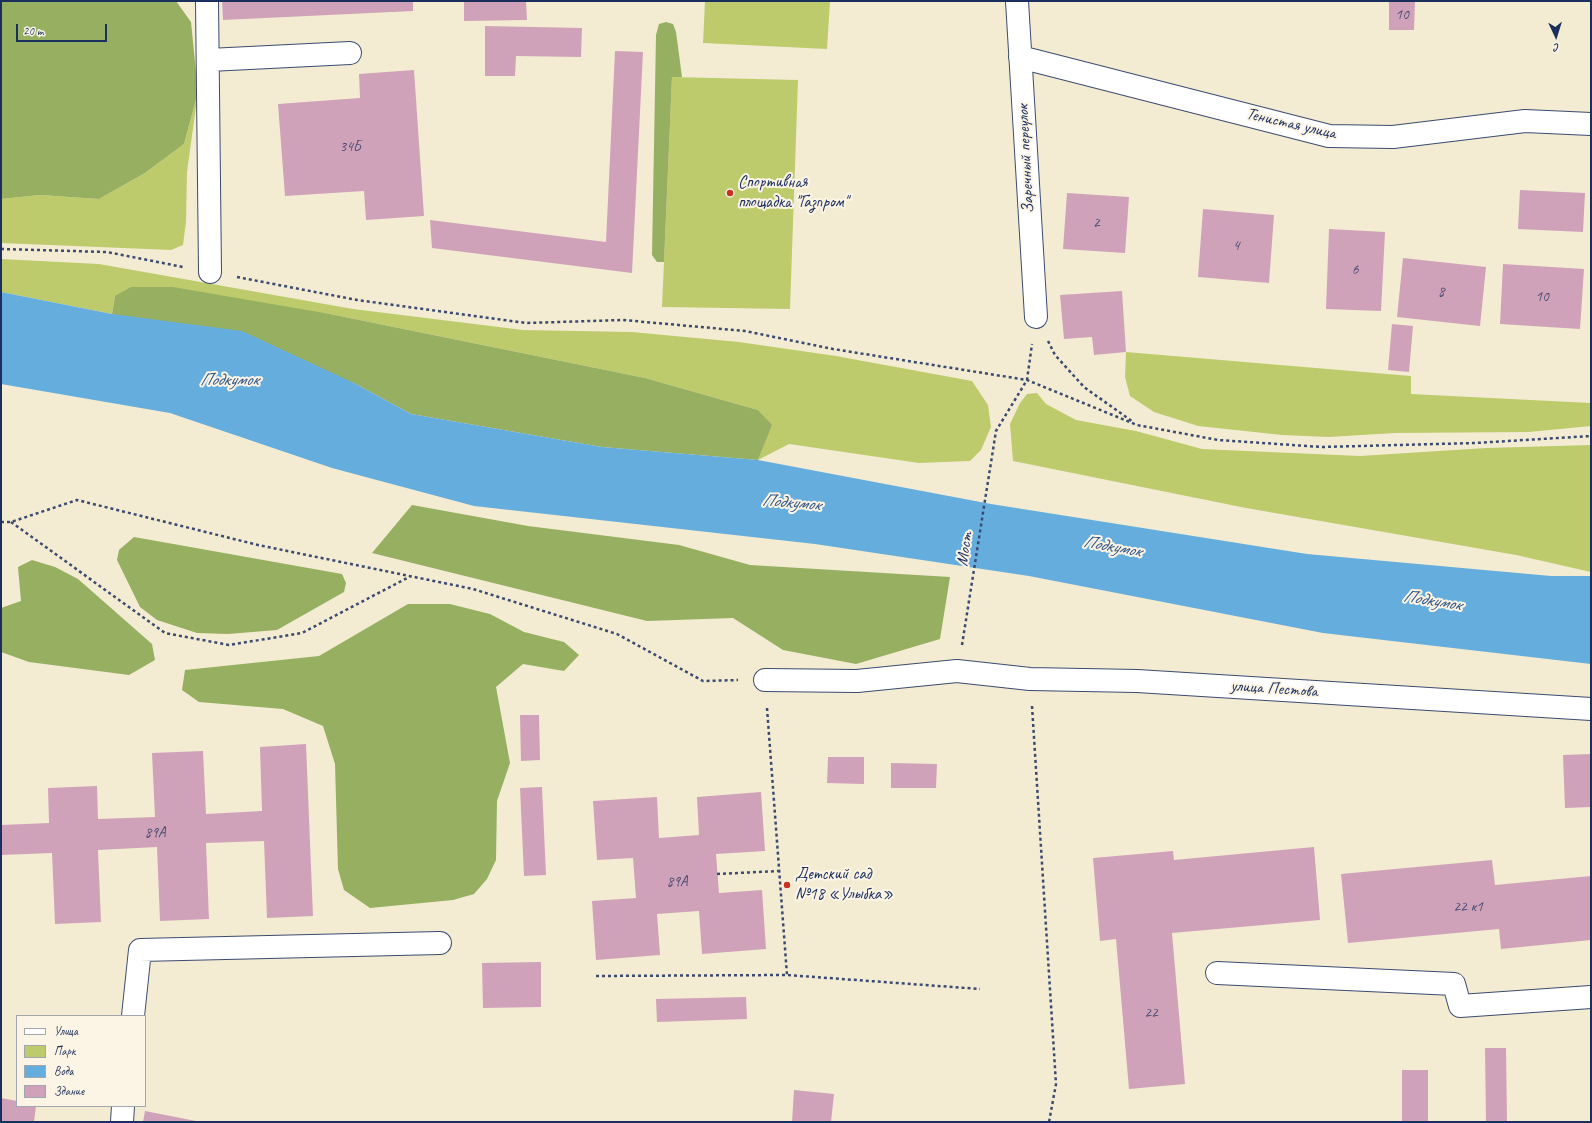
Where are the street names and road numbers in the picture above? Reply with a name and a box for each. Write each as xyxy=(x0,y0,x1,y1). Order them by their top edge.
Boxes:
street label: Заречный переулок xyxy=(1013,104,1039,214)
street label: Тенистая улица xyxy=(1244,104,1338,144)
street label: Мост xyxy=(952,530,978,568)
street label: улица Пестова xyxy=(1230,676,1318,702)

